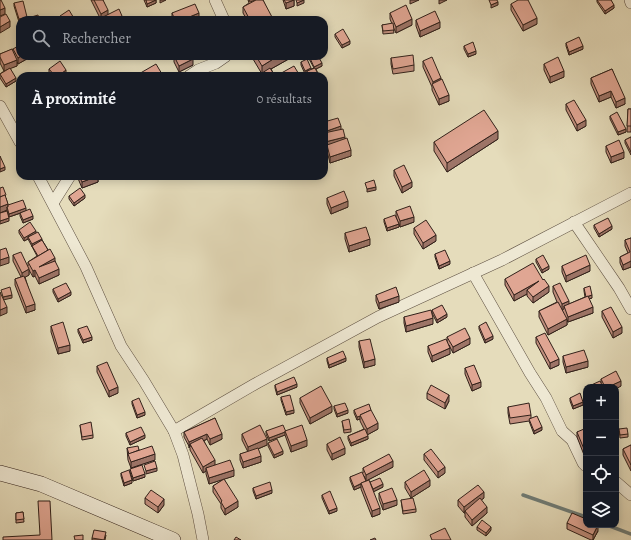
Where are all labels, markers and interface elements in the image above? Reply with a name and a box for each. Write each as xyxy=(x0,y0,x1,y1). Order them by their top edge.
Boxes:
search box xyxy=(16,16,328,60)
icon: search xyxy=(30,27,52,49)
text: Rechercher xyxy=(62,28,131,48)
text: À proximité xyxy=(32,87,116,110)
text: 0 résultats xyxy=(257,90,312,107)
map controls xyxy=(583,384,619,528)
button: + xyxy=(583,384,619,420)
button: − xyxy=(583,420,619,456)
button: locate xyxy=(583,456,619,492)
button: layers xyxy=(583,492,619,528)

